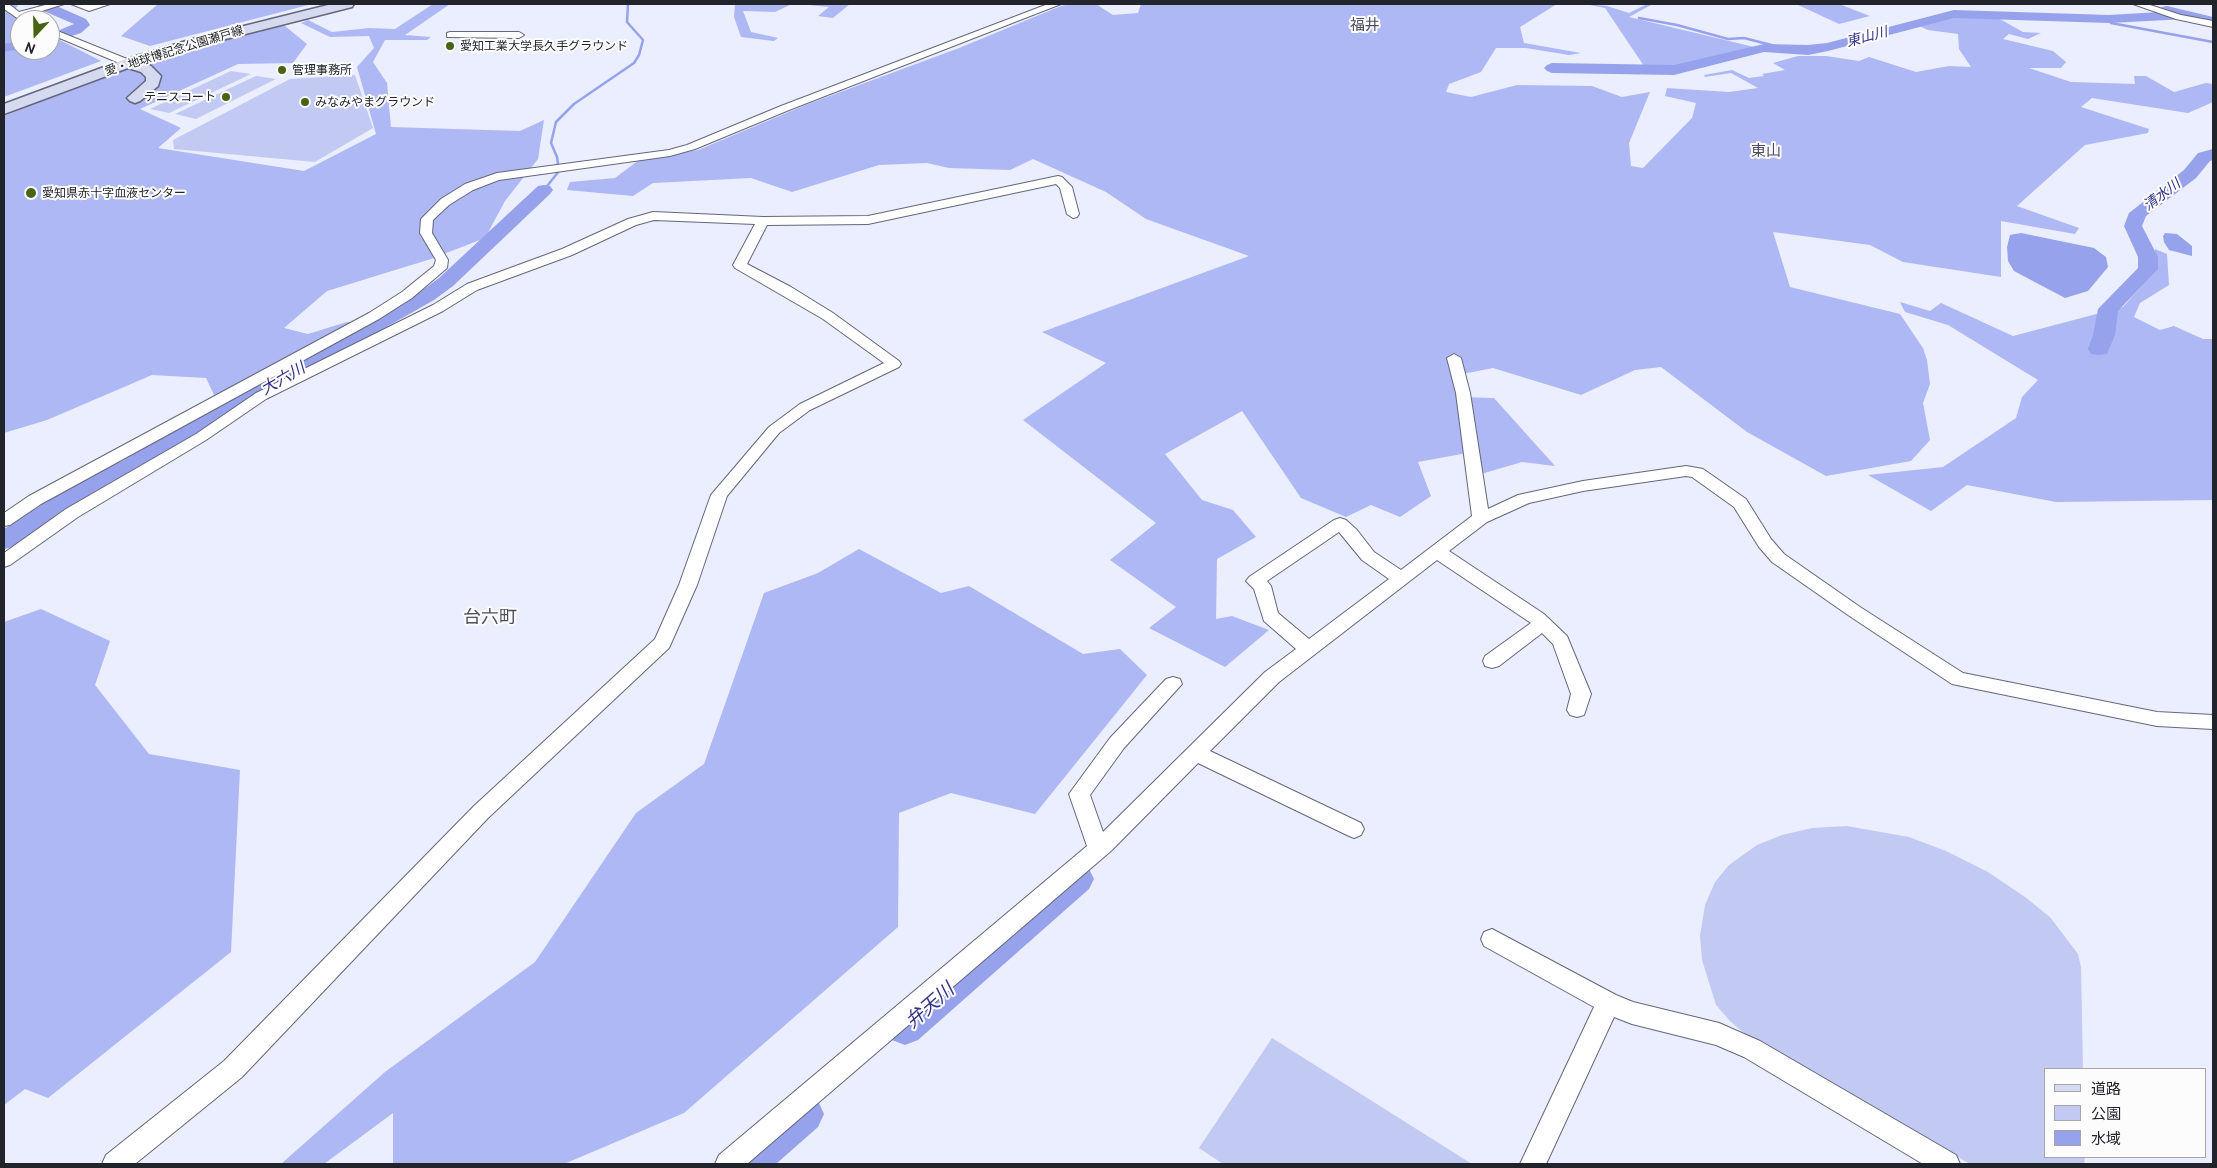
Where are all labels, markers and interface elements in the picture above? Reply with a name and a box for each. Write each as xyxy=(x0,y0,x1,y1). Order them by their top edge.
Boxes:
north arrow xyxy=(10,10,60,60)
district label: 福井 xyxy=(1350,17,1380,35)
street label: 愛・地球博記念公園瀬戸線 xyxy=(103,23,245,79)
water label: 東山川 xyxy=(1845,23,1889,51)
text: N xyxy=(22,38,38,58)
place label: 愛知工業大学長久手グラウンド xyxy=(460,39,628,53)
marker: 愛知工業大学長久手グラウンド xyxy=(444,40,456,52)
place label: 管理事務所 xyxy=(292,63,352,77)
marker: 管理事務所 xyxy=(276,64,288,76)
place label: テニスコート xyxy=(144,90,216,104)
marker: テニスコート xyxy=(220,91,232,103)
place label: みなみやまグラウンド xyxy=(315,95,435,109)
marker: みなみやまグラウンド xyxy=(299,96,311,108)
district label: 東山 xyxy=(1751,143,1781,161)
water label: 清水川 xyxy=(2140,176,2184,214)
marker: 愛知県赤十字血液センター xyxy=(24,186,38,200)
place label: 愛知県赤十字血液センター xyxy=(42,186,186,200)
water label: 大六川 xyxy=(257,359,309,399)
district label: 台六町 xyxy=(463,607,517,629)
water label: 弁天川 xyxy=(901,979,959,1033)
legend xyxy=(2044,1068,2207,1158)
text: 道路 xyxy=(2091,1080,2121,1098)
text: 公園 xyxy=(2091,1105,2121,1123)
text: 水域 xyxy=(2091,1130,2121,1148)

